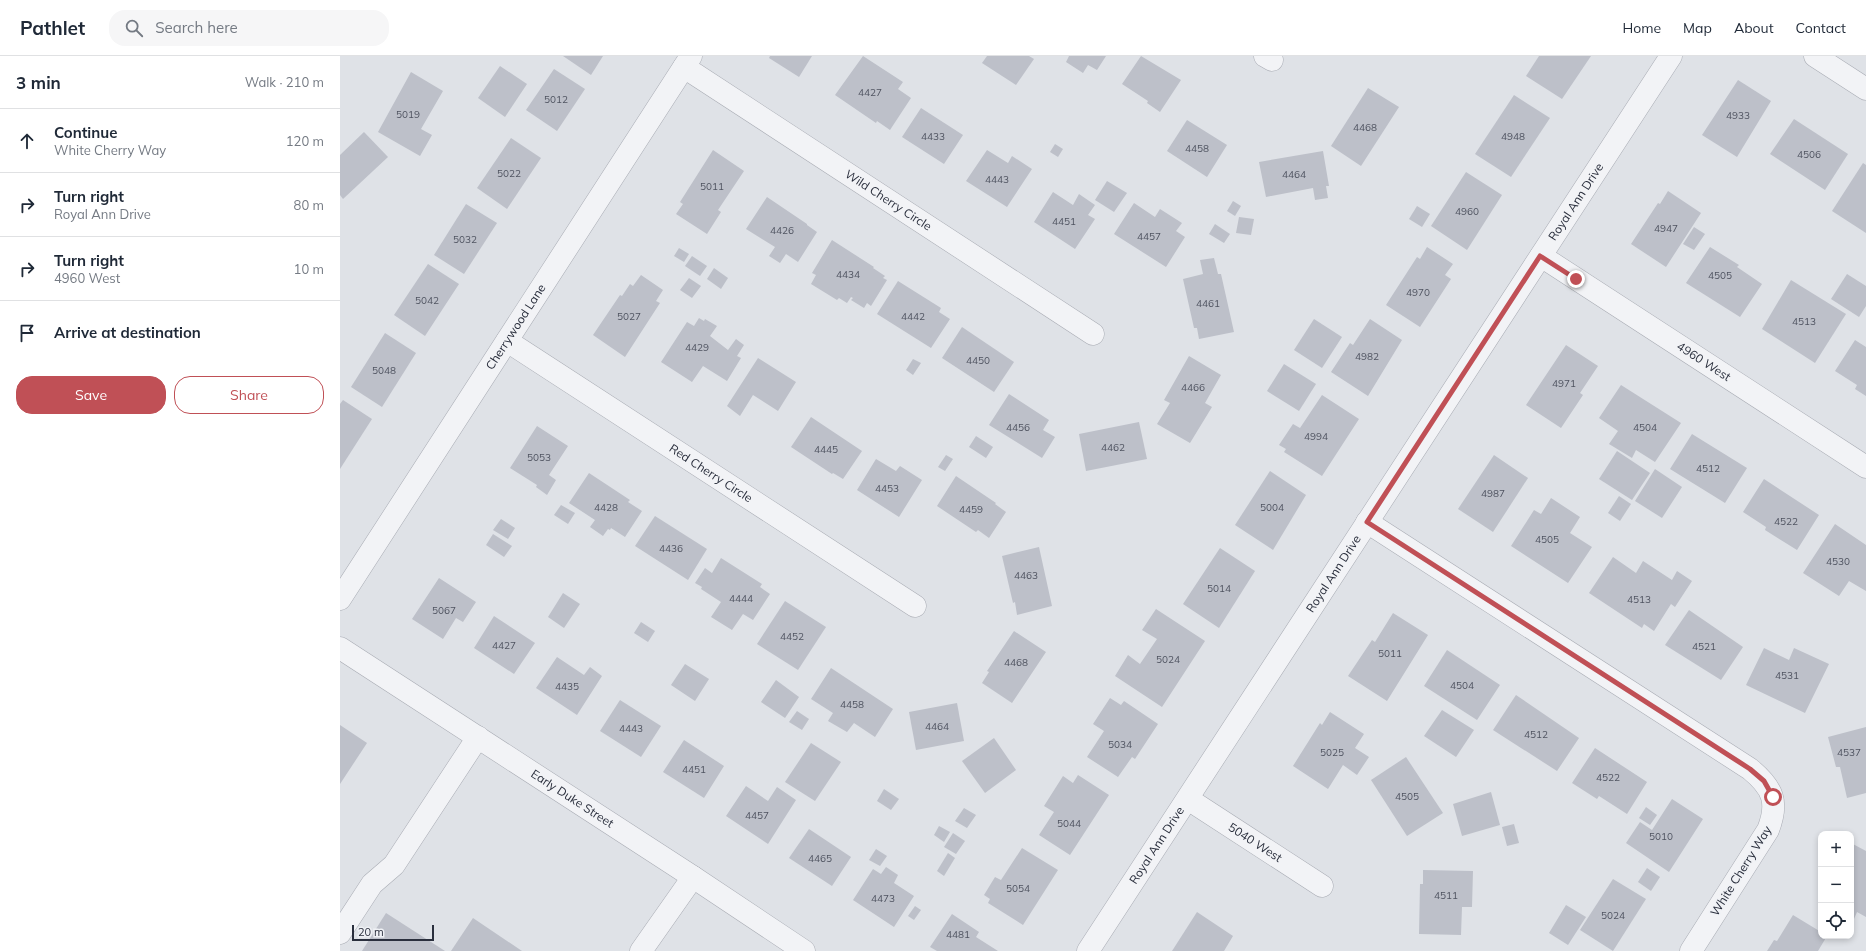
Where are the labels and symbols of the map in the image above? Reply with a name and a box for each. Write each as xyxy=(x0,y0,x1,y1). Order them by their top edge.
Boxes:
house number: 4427 xyxy=(858,86,882,99)
house number: 5012 xyxy=(544,93,568,106)
house number: 5019 xyxy=(396,108,420,121)
house number: 4933 xyxy=(1726,109,1750,122)
house number: 4468 xyxy=(1353,121,1377,134)
house number: 4433 xyxy=(921,130,945,143)
house number: 4948 xyxy=(1501,130,1525,143)
house number: 4458 xyxy=(1185,142,1209,155)
house number: 4506 xyxy=(1797,148,1821,161)
street label: Royal Ann Drive xyxy=(1545,160,1606,243)
street label: Wild Cherry Circle xyxy=(842,166,935,234)
house number: 5022 xyxy=(497,167,521,180)
house number: 4464 xyxy=(1282,168,1306,181)
house number: 4443 xyxy=(985,173,1009,186)
house number: 5011 xyxy=(700,180,724,193)
house number: 4960 xyxy=(1455,205,1479,218)
house number: 4451 xyxy=(1052,215,1076,228)
house number: 4947 xyxy=(1654,222,1678,235)
house number: 4426 xyxy=(770,224,794,237)
house number: 4457 xyxy=(1137,230,1161,243)
house number: 5032 xyxy=(453,233,477,246)
house number: 4434 xyxy=(836,268,860,281)
house number: 4505 xyxy=(1708,269,1732,282)
route end xyxy=(1567,270,1585,288)
street label: Cherrywood Lane xyxy=(482,281,549,372)
house number: 4970 xyxy=(1406,286,1430,299)
house number: 5042 xyxy=(415,294,439,307)
house number: 4461 xyxy=(1196,297,1220,310)
house number: 5027 xyxy=(617,310,641,323)
house number: 4442 xyxy=(901,310,925,323)
house number: 4513 xyxy=(1792,315,1816,328)
street label: 4960 West xyxy=(1674,338,1734,384)
house number: 4429 xyxy=(685,341,709,354)
house number: 4982 xyxy=(1355,350,1379,363)
house number: 4450 xyxy=(966,354,990,367)
house number: 5048 xyxy=(372,364,396,377)
house number: 4971 xyxy=(1552,377,1576,390)
house number: 4466 xyxy=(1181,381,1205,394)
house number: 4456 xyxy=(1006,421,1030,434)
house number: 4504 xyxy=(1633,421,1657,434)
house number: 4994 xyxy=(1304,430,1328,443)
street label: Red Cherry Circle xyxy=(667,440,755,505)
house number: 4462 xyxy=(1101,441,1125,454)
house number: 4445 xyxy=(814,443,838,456)
house number: 5053 xyxy=(527,451,551,464)
house number: 4512 xyxy=(1696,462,1720,475)
house number: 4453 xyxy=(875,482,899,495)
house number: 4987 xyxy=(1481,487,1505,500)
house number: 4428 xyxy=(594,501,618,514)
house number: 5004 xyxy=(1260,501,1284,514)
house number: 4459 xyxy=(959,503,983,516)
house number: 4522 xyxy=(1774,515,1798,528)
street label: Royal Ann Drive xyxy=(1302,532,1364,615)
house number: 4505 xyxy=(1535,533,1559,546)
house number: 4436 xyxy=(659,542,683,555)
house number: 4530 xyxy=(1826,555,1850,568)
house number: 4463 xyxy=(1014,569,1038,582)
house number: 5014 xyxy=(1207,582,1231,595)
house number: 4444 xyxy=(729,592,753,605)
house number: 4513 xyxy=(1627,593,1651,606)
house number: 5067 xyxy=(432,604,456,617)
house number: 4452 xyxy=(780,630,804,643)
house number: 4427 xyxy=(492,639,516,652)
house number: 4521 xyxy=(1692,640,1716,653)
house number: 5011 xyxy=(1378,647,1402,660)
house number: 5024 xyxy=(1156,653,1180,666)
house number: 4468 xyxy=(1004,656,1028,669)
house number: 4531 xyxy=(1775,669,1799,682)
house number: 4504 xyxy=(1450,679,1474,692)
house number: 4435 xyxy=(555,680,579,693)
house number: 4458 xyxy=(840,698,864,711)
house number: 4464 xyxy=(925,720,949,733)
house number: 4443 xyxy=(619,722,643,735)
house number: 4512 xyxy=(1524,728,1548,741)
house number: 5034 xyxy=(1108,738,1132,751)
house number: 5025 xyxy=(1320,746,1344,759)
house number: 4537 xyxy=(1837,746,1861,759)
house number: 4451 xyxy=(682,763,706,776)
street label: Early Duke Street xyxy=(528,766,617,831)
house number: 4522 xyxy=(1596,771,1620,784)
route start xyxy=(1764,788,1782,806)
house number: 4505 xyxy=(1395,790,1419,803)
street label: Royal Ann Drive xyxy=(1126,804,1187,887)
house number: 4457 xyxy=(745,809,769,822)
house number: 5044 xyxy=(1057,817,1081,830)
street label: 5040 West xyxy=(1226,819,1285,865)
street label: White Cherry Way xyxy=(1707,822,1775,919)
house number: 5010 xyxy=(1649,830,1673,843)
house number: 4465 xyxy=(808,852,832,865)
house number: 5054 xyxy=(1006,882,1030,895)
house number: 4511 xyxy=(1434,889,1458,902)
house number: 4473 xyxy=(871,892,895,905)
house number: 5024 xyxy=(1601,909,1625,922)
scale bar xyxy=(352,923,434,942)
house number: 4481 xyxy=(946,928,970,941)

